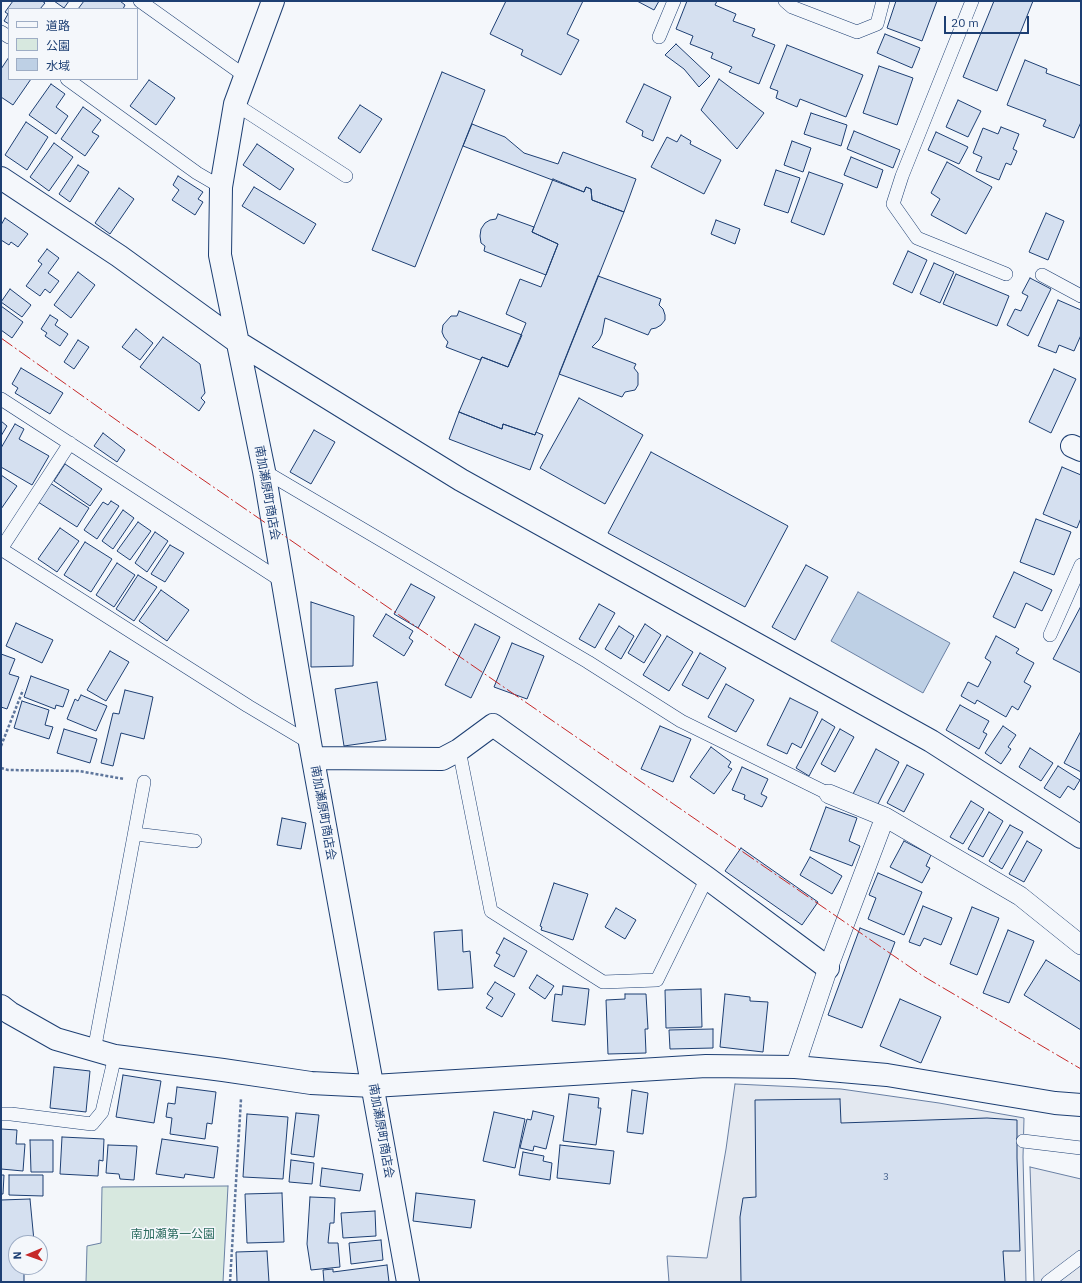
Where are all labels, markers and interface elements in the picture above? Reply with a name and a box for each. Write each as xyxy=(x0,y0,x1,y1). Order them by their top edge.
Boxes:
legend xyxy=(8,8,138,80)
scale bar xyxy=(946,8,1031,34)
text: 20 m xyxy=(951,15,979,30)
text: 道路 xyxy=(46,18,70,33)
text: 公園 xyxy=(46,38,70,53)
text: 水域 xyxy=(46,58,70,73)
street label: 南加瀬原町商店会 xyxy=(252,444,282,542)
street label: 南加瀬原町商店会 xyxy=(308,764,338,862)
street label: 南加瀬原町商店会 xyxy=(366,1082,396,1180)
house number: 3 xyxy=(883,1171,889,1183)
park label: 南加瀬第一公園 xyxy=(131,1228,215,1242)
north arrow xyxy=(8,1235,48,1275)
text: N xyxy=(10,1251,24,1260)

